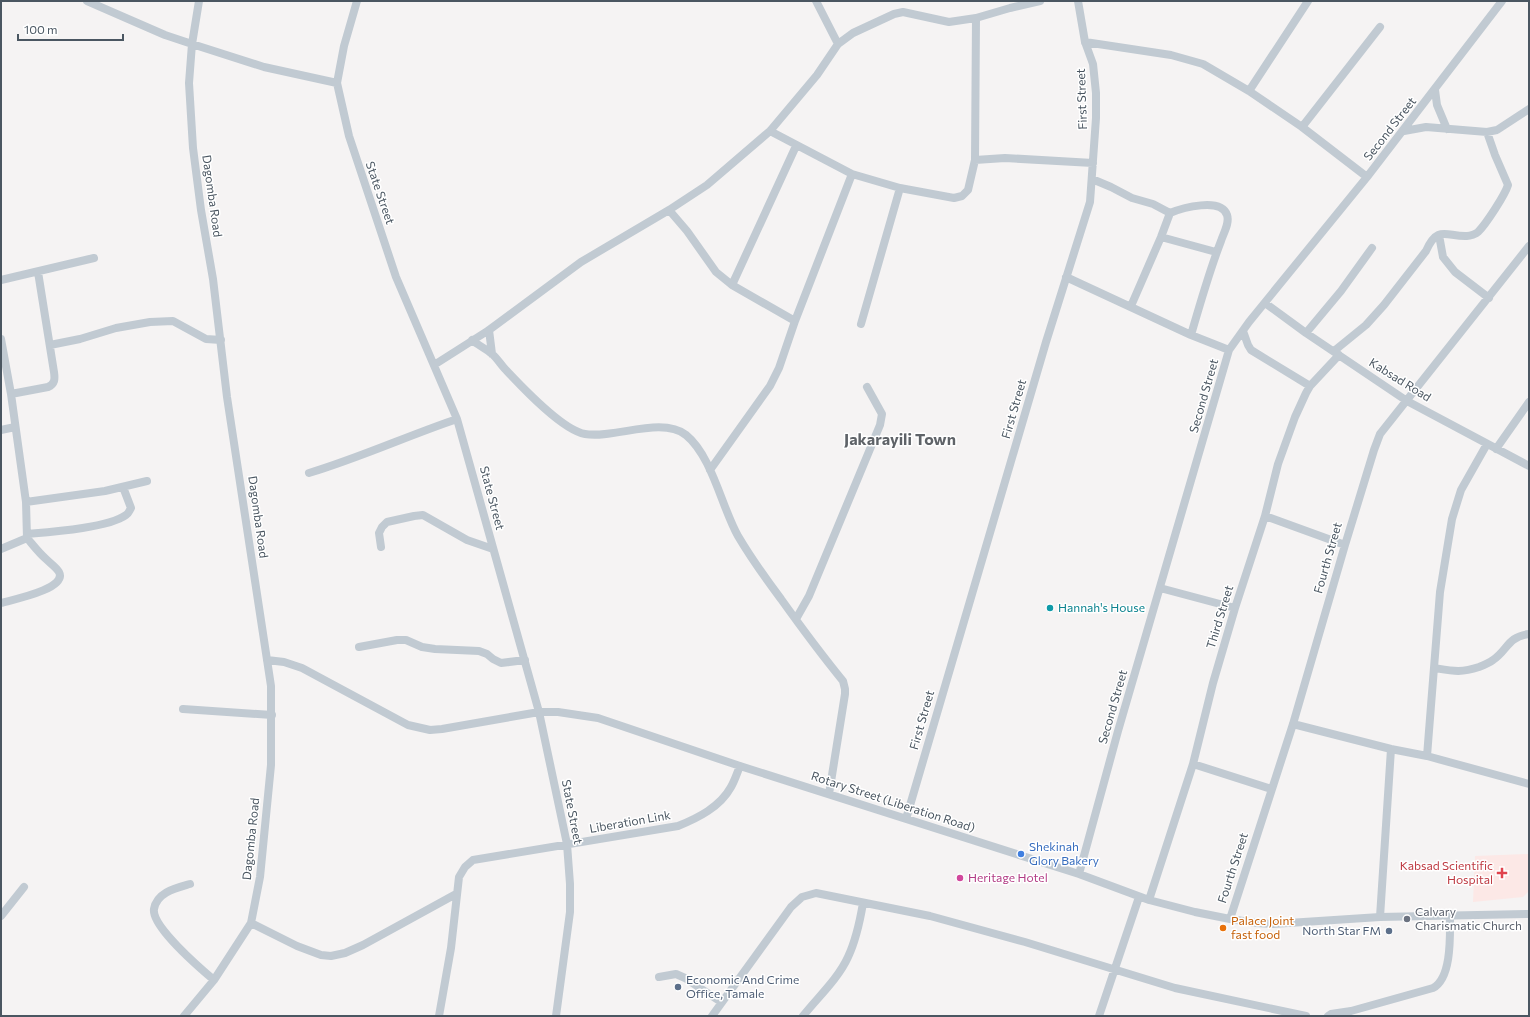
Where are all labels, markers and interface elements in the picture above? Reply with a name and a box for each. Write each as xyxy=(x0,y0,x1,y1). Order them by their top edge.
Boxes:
scale bar xyxy=(18,16,123,42)
text: 100 m xyxy=(24,22,58,36)
street label: First Street xyxy=(1073,68,1089,130)
street label: Second Street xyxy=(1360,94,1418,163)
street label: Dagomba Road xyxy=(200,154,226,238)
street label: State Street xyxy=(364,159,398,226)
street label: Kabsad Road xyxy=(1367,355,1434,404)
street label: Second Street xyxy=(1186,357,1220,434)
street label: First Street xyxy=(998,377,1028,440)
district label: Jakarayili Town xyxy=(844,429,956,448)
street label: State Street xyxy=(478,464,508,531)
street label: Dagomba Road xyxy=(246,475,272,559)
street label: Fourth Street xyxy=(1310,520,1344,595)
street label: Third Street xyxy=(1203,583,1235,650)
place label: Hannah's House xyxy=(1058,600,1145,614)
marker: Hannah's House xyxy=(1045,603,1055,613)
street label: Second Street xyxy=(1095,668,1129,745)
street label: First Street xyxy=(906,688,936,751)
street label: Rotary Street (Liberation Road) xyxy=(810,768,977,834)
street label: State Street xyxy=(560,778,586,845)
street label: Dagomba Road xyxy=(239,797,261,881)
street label: Liberation Link xyxy=(588,807,672,835)
street label: Fourth Street xyxy=(1214,831,1250,905)
place label: Shekinah Glory Bakery xyxy=(1029,839,1099,867)
marker: Shekinah Glory Bakery xyxy=(1016,849,1026,859)
place label: Kabsad Scientific Hospital xyxy=(1400,858,1493,886)
marker: Kabsad Scientific Hospital xyxy=(1496,867,1508,879)
place label: Heritage Hotel xyxy=(968,870,1048,884)
marker: Heritage Hotel xyxy=(955,873,965,883)
place label: Calvary Charismatic Church xyxy=(1415,904,1522,932)
place label: Palace Joint fast food xyxy=(1231,913,1294,941)
marker: Calvary Charismatic Church xyxy=(1402,914,1412,924)
marker: Palace Joint fast food xyxy=(1218,923,1228,933)
place label: North Star FM xyxy=(1302,923,1381,937)
marker: North Star FM xyxy=(1384,926,1394,936)
place label: Economic And Crime Office, Tamale xyxy=(686,972,799,1000)
marker: Economic And Crime Office, Tamale xyxy=(673,982,683,992)

